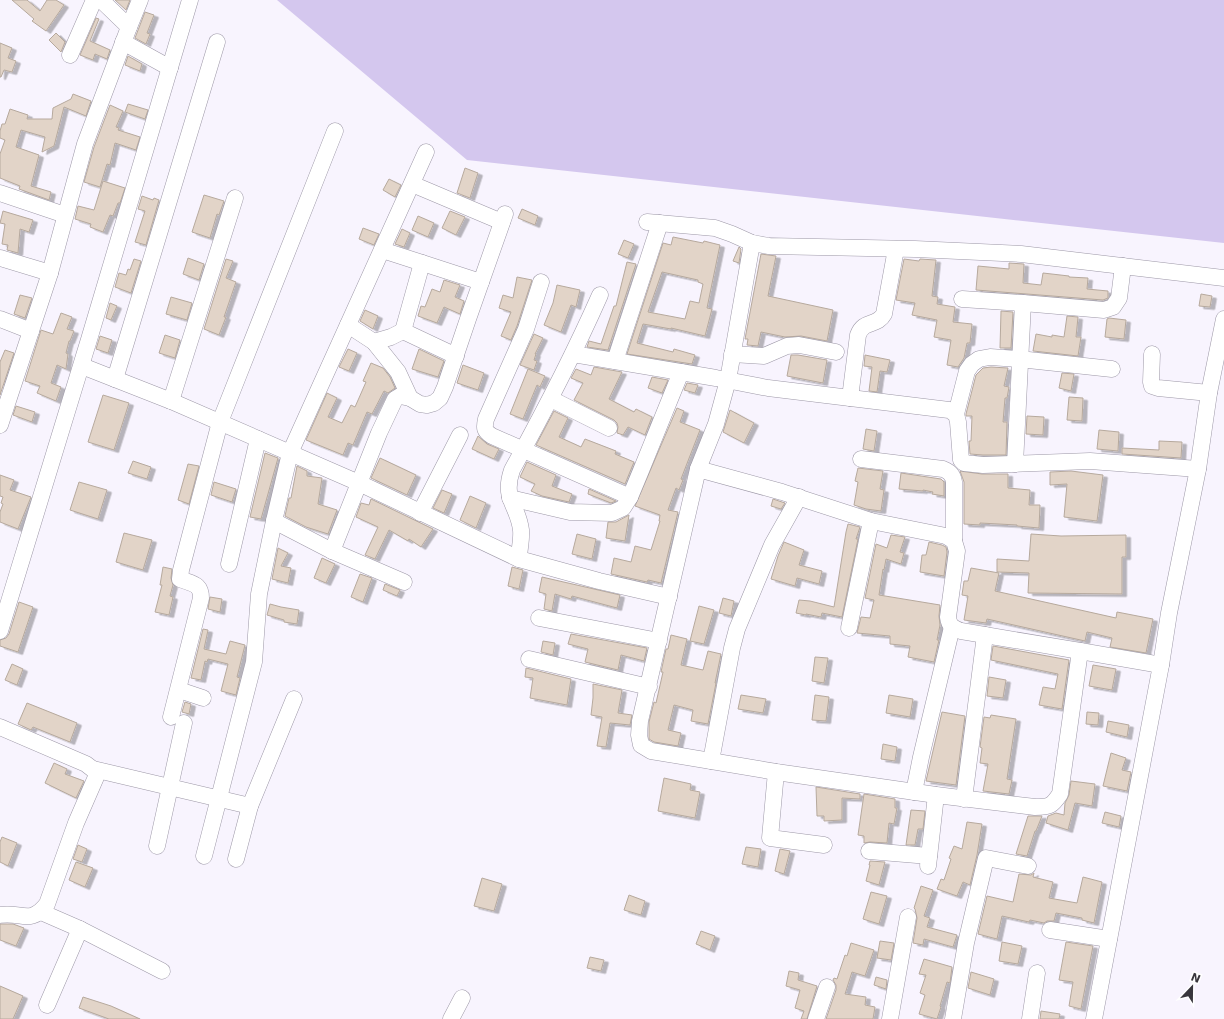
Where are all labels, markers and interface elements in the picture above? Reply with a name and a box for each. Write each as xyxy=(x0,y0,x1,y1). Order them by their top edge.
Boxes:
north arrow xyxy=(1172,967,1212,1007)
text: N xyxy=(1189,970,1202,986)

